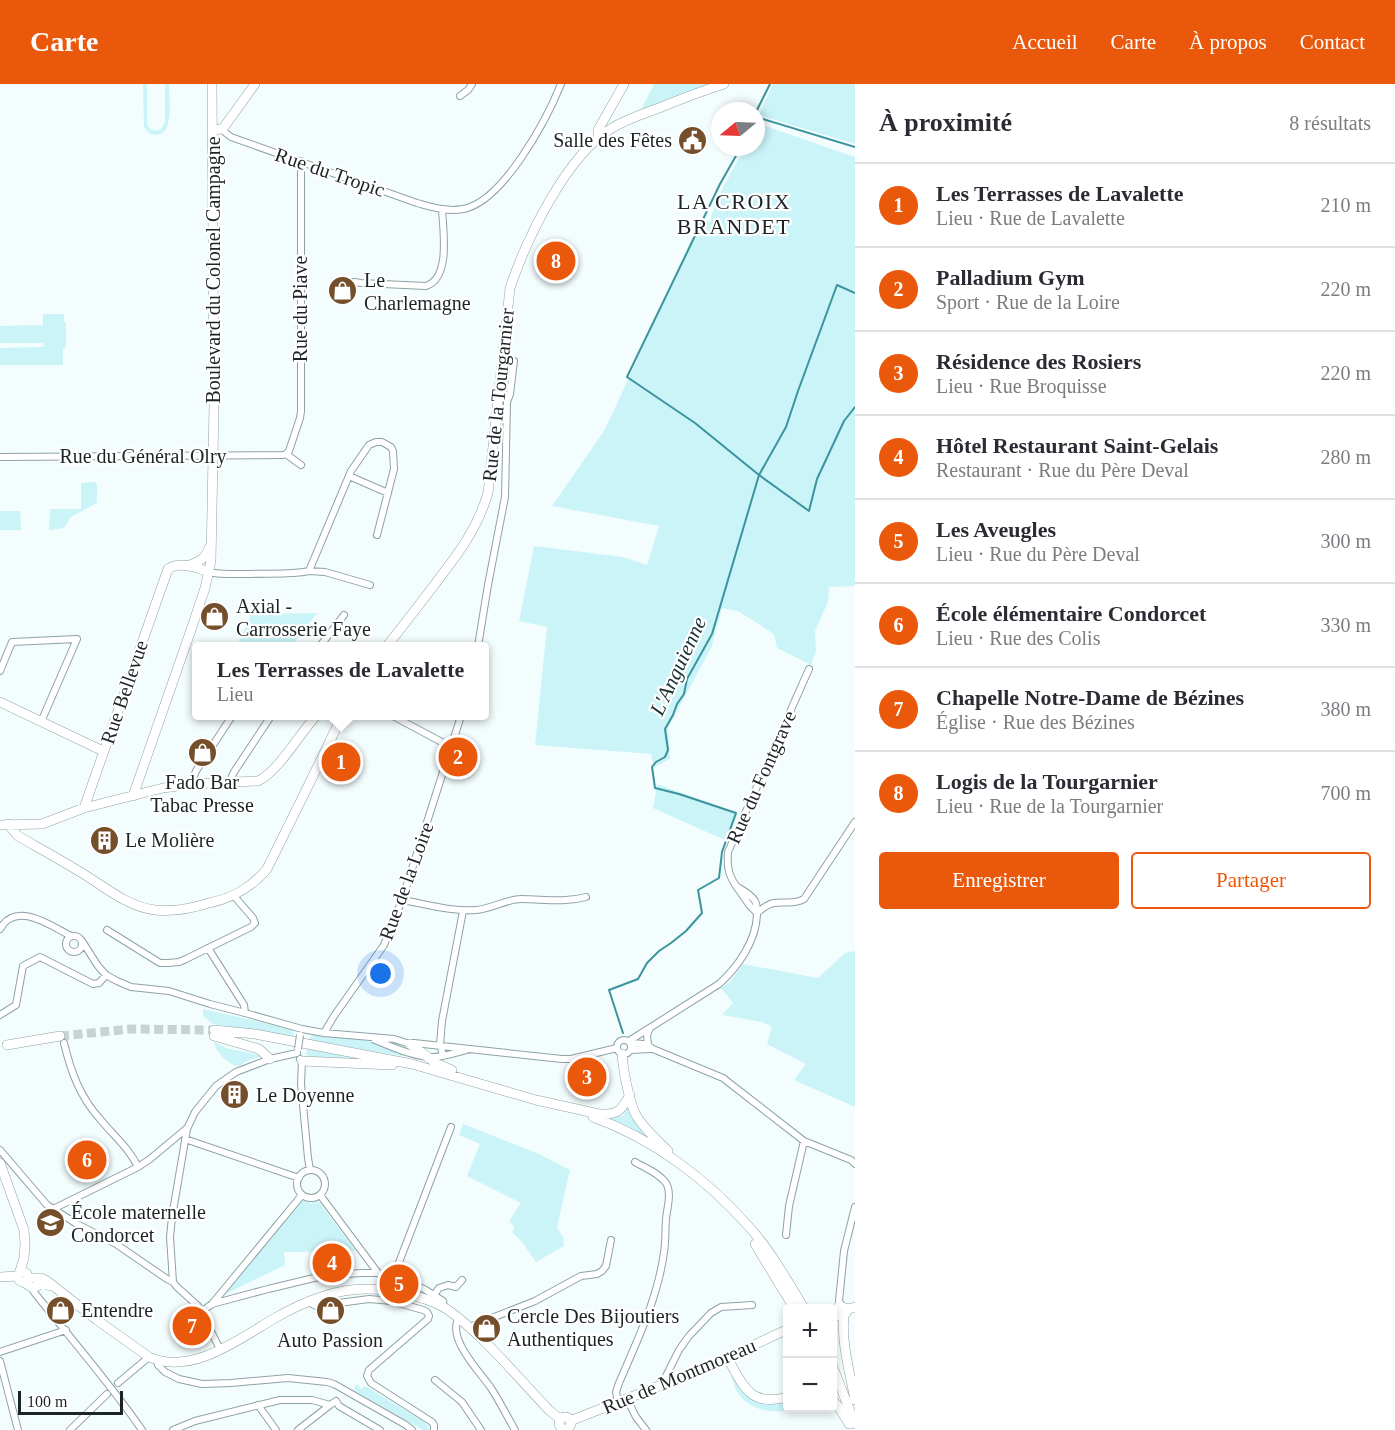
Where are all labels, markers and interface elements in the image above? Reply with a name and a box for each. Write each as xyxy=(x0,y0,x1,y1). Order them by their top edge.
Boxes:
text: Carte xyxy=(30,26,98,57)
text: Accueil xyxy=(1012,30,1078,54)
text: Carte xyxy=(1111,30,1156,54)
text: À propos xyxy=(1189,30,1267,54)
text: Contact xyxy=(1300,30,1365,54)
north arrow xyxy=(711,102,765,156)
text: À proximité xyxy=(879,108,1012,137)
text: 8 résultats xyxy=(1289,112,1371,134)
public building icon: Salle des Fêtes xyxy=(677,124,709,156)
place label: Salle des Fêtes xyxy=(553,129,672,151)
street label: Boulevard du Colonel Campagne xyxy=(202,136,225,404)
street label: Rue du Tropic xyxy=(272,143,388,202)
text: Les Terrasses de Lavalette xyxy=(936,181,1183,206)
district label: LA CROIX BRANDET xyxy=(677,189,791,239)
text: 1 xyxy=(894,194,904,216)
text: 210 m xyxy=(1320,194,1371,216)
text: Lieu · Rue de Lavalette xyxy=(936,207,1125,229)
pin: 8 xyxy=(536,238,576,284)
street label: Rue du Piave xyxy=(289,256,311,362)
text: Palladium Gym xyxy=(936,265,1085,290)
place label: Le Charlemagne xyxy=(364,269,471,315)
shop icon: Le Charlemagne xyxy=(327,275,359,307)
text: 2 xyxy=(894,278,904,300)
text: 220 m xyxy=(1320,278,1371,300)
text: Sport · Rue de la Loire xyxy=(936,291,1120,313)
street label: Rue de la Tourgarnier xyxy=(478,307,519,483)
text: Résidence des Rosiers xyxy=(936,349,1141,374)
text: 3 xyxy=(894,362,904,384)
text: 220 m xyxy=(1320,362,1371,384)
text: Lieu · Rue Broquisse xyxy=(936,375,1107,397)
text: Hôtel Restaurant Saint-Gelais xyxy=(936,433,1218,458)
street label: Rue du Général Olry xyxy=(59,445,227,468)
text: 4 xyxy=(894,446,904,468)
text: 280 m xyxy=(1320,446,1371,468)
text: Restaurant · Rue du Père Deval xyxy=(936,459,1189,481)
text: Les Aveugles xyxy=(936,517,1056,542)
text: 5 xyxy=(894,530,904,552)
text: 300 m xyxy=(1320,530,1371,552)
text: Lieu · Rue du Père Deval xyxy=(936,543,1140,565)
place label: Axial - Carrosserie Faye xyxy=(236,595,371,641)
shop icon: Axial - Carrosserie Faye xyxy=(199,601,231,633)
text: École élémentaire Condorcet xyxy=(936,601,1206,626)
water label: L'Anguienne xyxy=(644,613,711,720)
text: 6 xyxy=(894,614,904,636)
text: 330 m xyxy=(1320,614,1371,636)
text: Lieu · Rue des Colis xyxy=(936,627,1100,649)
street label: Rue Bellevue xyxy=(96,637,152,747)
popup xyxy=(192,642,489,720)
text: Les Terrasses de Lavalette xyxy=(217,657,464,682)
text: Lieu xyxy=(217,683,253,705)
text: Chapelle Notre-Dame de Bézines xyxy=(936,685,1244,710)
text: 7 xyxy=(894,698,904,720)
text: 380 m xyxy=(1320,698,1371,720)
street label: Rue du Fontgrave xyxy=(722,707,801,847)
text: Église · Rue des Bézines xyxy=(936,711,1135,733)
pin: 2 xyxy=(438,734,478,780)
shop icon: Fado Bar Tabac Presse xyxy=(186,736,218,768)
pin: 1 xyxy=(322,740,360,784)
text: Logis de la Tourgarnier xyxy=(936,769,1158,794)
place label: Fado Bar Tabac Presse xyxy=(150,771,254,816)
text: 8 xyxy=(894,782,904,804)
text: 700 m xyxy=(1320,782,1371,804)
text: Lieu · Rue de la Tourgarnier xyxy=(936,795,1163,817)
street label: Rue de la Loire xyxy=(374,819,438,943)
building icon: Le Molière xyxy=(88,824,120,856)
place label: Le Molière xyxy=(125,829,215,851)
button: Enregistrer xyxy=(879,852,1119,909)
button: Partager xyxy=(1131,852,1371,909)
your location xyxy=(366,959,395,988)
pin: 3 xyxy=(568,1054,606,1100)
building icon: Le Doyenne xyxy=(219,1079,251,1111)
place label: Le Doyenne xyxy=(256,1084,354,1107)
pin: 6 xyxy=(68,1138,106,1182)
place label: École maternelle Condorcet xyxy=(71,1201,206,1246)
school or university icon: École maternelle Condorcet xyxy=(34,1207,66,1239)
pin: 4 xyxy=(312,1240,352,1286)
pin: 5 xyxy=(380,1262,418,1306)
shop icon: Entendre xyxy=(44,1294,76,1326)
shop icon: Auto Passion xyxy=(314,1294,346,1326)
place label: Entendre xyxy=(81,1299,153,1321)
pin: 7 xyxy=(172,1304,212,1348)
map controls xyxy=(783,1304,837,1412)
button: + xyxy=(783,1304,837,1358)
place label: Cercle Des Bijoutiers Authentiques xyxy=(507,1305,679,1351)
shop icon: Cercle Des Bijoutiers Authentiques xyxy=(470,1312,502,1344)
place label: Auto Passion xyxy=(277,1329,383,1351)
street label: Rue de Montmoreau xyxy=(599,1334,759,1418)
button: − xyxy=(783,1358,837,1412)
scale bar xyxy=(18,1388,123,1416)
text: 100 m xyxy=(27,1393,67,1410)

